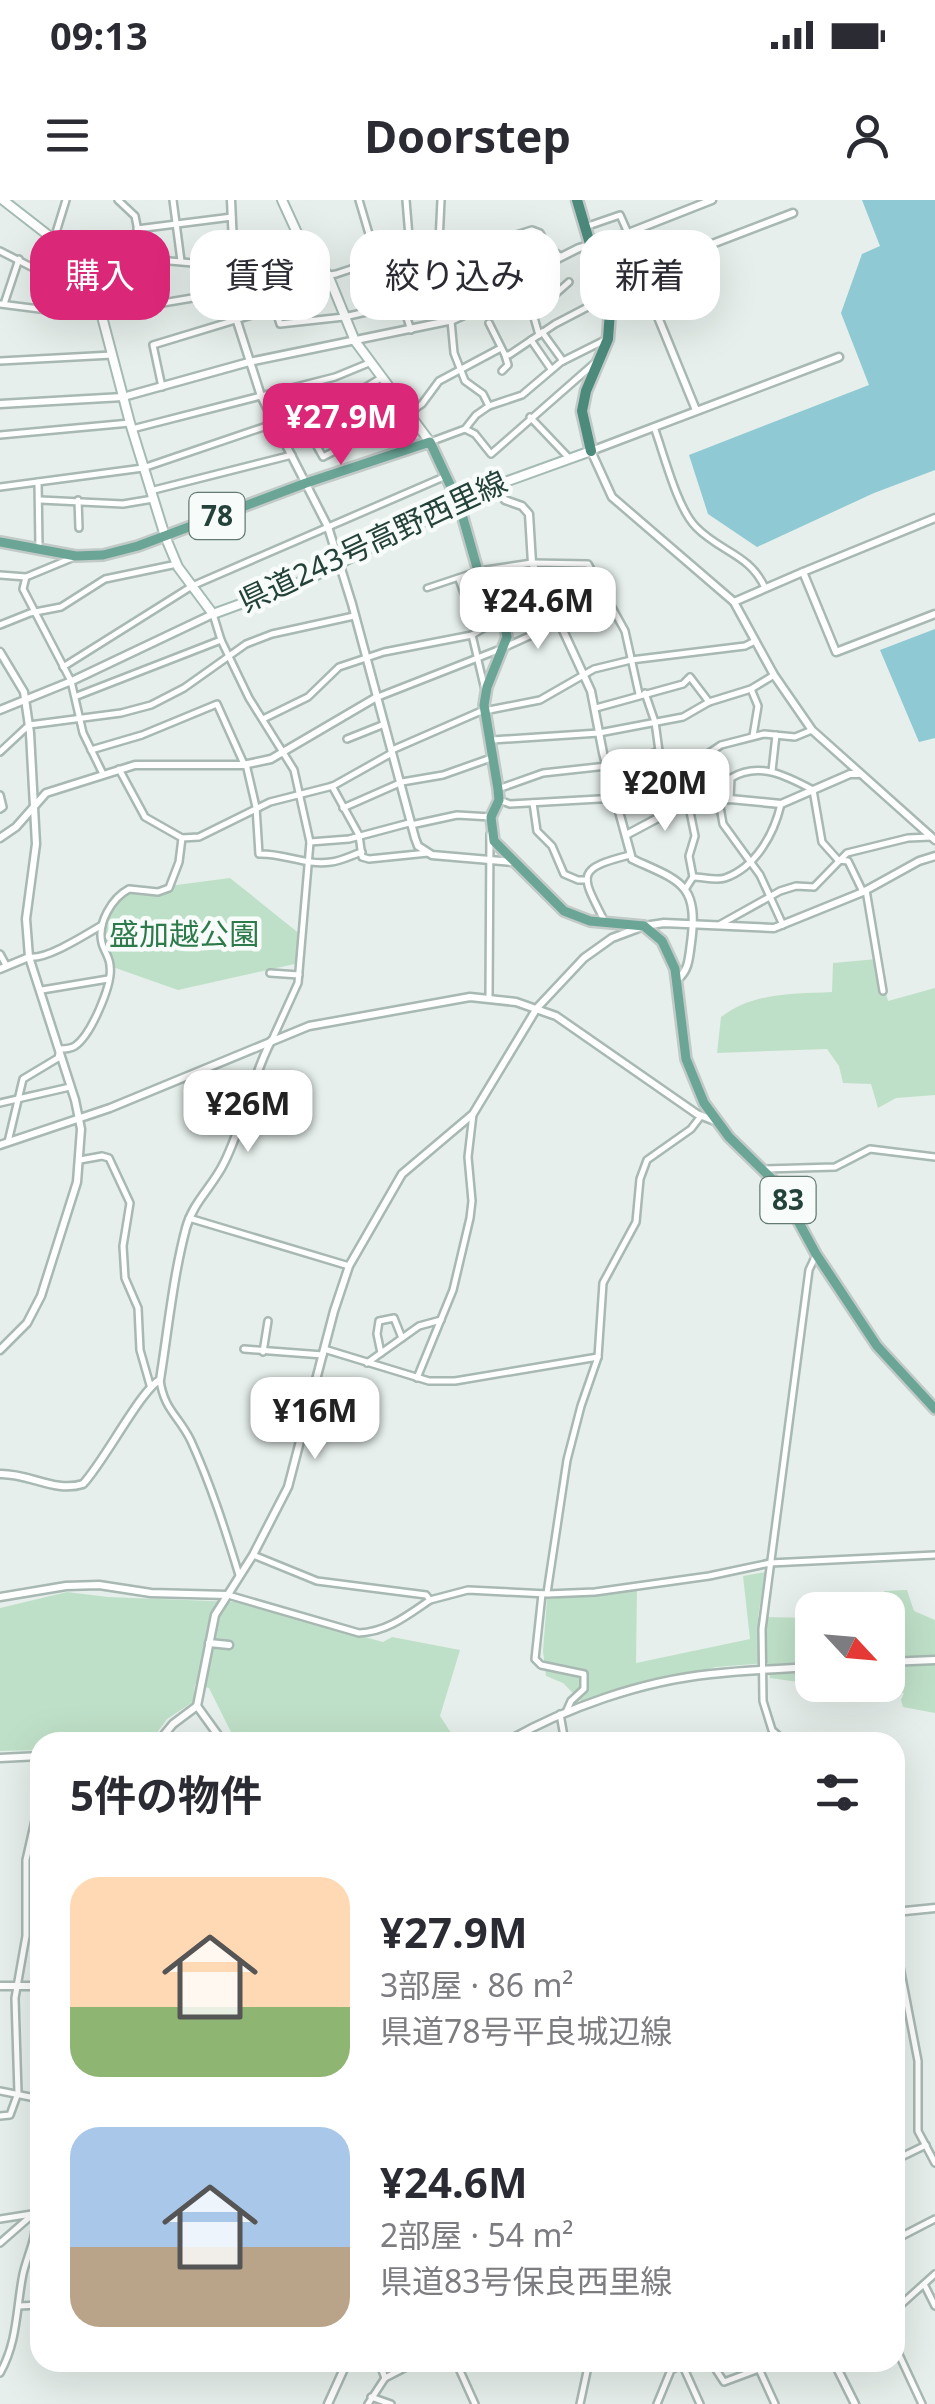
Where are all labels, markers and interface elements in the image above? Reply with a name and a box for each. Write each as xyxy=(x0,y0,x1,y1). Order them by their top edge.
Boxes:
text: 09:13 xyxy=(50,9,148,61)
text: Doorstep xyxy=(364,105,571,166)
icon: menu xyxy=(40,108,95,163)
icon: person xyxy=(840,108,895,163)
chip: 購入 xyxy=(30,230,170,320)
chip: 賃貸 xyxy=(190,230,330,320)
chip: 絞り込み xyxy=(350,230,560,320)
chip: 新着 xyxy=(580,230,720,320)
pin: ¥27.9M xyxy=(260,383,422,468)
text: ¥27.9M xyxy=(285,394,397,437)
street label: 県道243号高野西里線 xyxy=(232,460,513,621)
road number: 78 xyxy=(190,493,244,539)
pin: ¥24.6M xyxy=(457,567,619,652)
text: ¥24.6M xyxy=(482,578,594,621)
pin: ¥20M xyxy=(606,749,724,834)
text: ¥20M xyxy=(622,760,708,803)
park label: 盛加越公園 xyxy=(109,913,259,954)
pin: ¥26M xyxy=(189,1070,307,1155)
text: ¥26M xyxy=(205,1081,291,1124)
road number: 83 xyxy=(760,1177,816,1223)
pin: ¥16M xyxy=(256,1377,374,1462)
text: ¥16M xyxy=(272,1388,358,1431)
north arrow xyxy=(795,1592,905,1702)
map controls xyxy=(795,1592,905,1702)
icon: filters xyxy=(810,1765,865,1820)
text: 5件の物件 xyxy=(70,1766,262,1823)
text: ¥27.9M xyxy=(380,1903,528,1960)
icon: home xyxy=(150,1917,270,2037)
text: 3部屋 · 86 m² xyxy=(380,1963,574,2006)
text: 県道78号平良城辺線 xyxy=(380,2009,673,2052)
text: ¥24.6M xyxy=(380,2153,528,2210)
icon: home xyxy=(150,2167,270,2287)
text: 2部屋 · 54 m² xyxy=(380,2213,574,2256)
text: 県道83号保良西里線 xyxy=(380,2259,673,2302)

